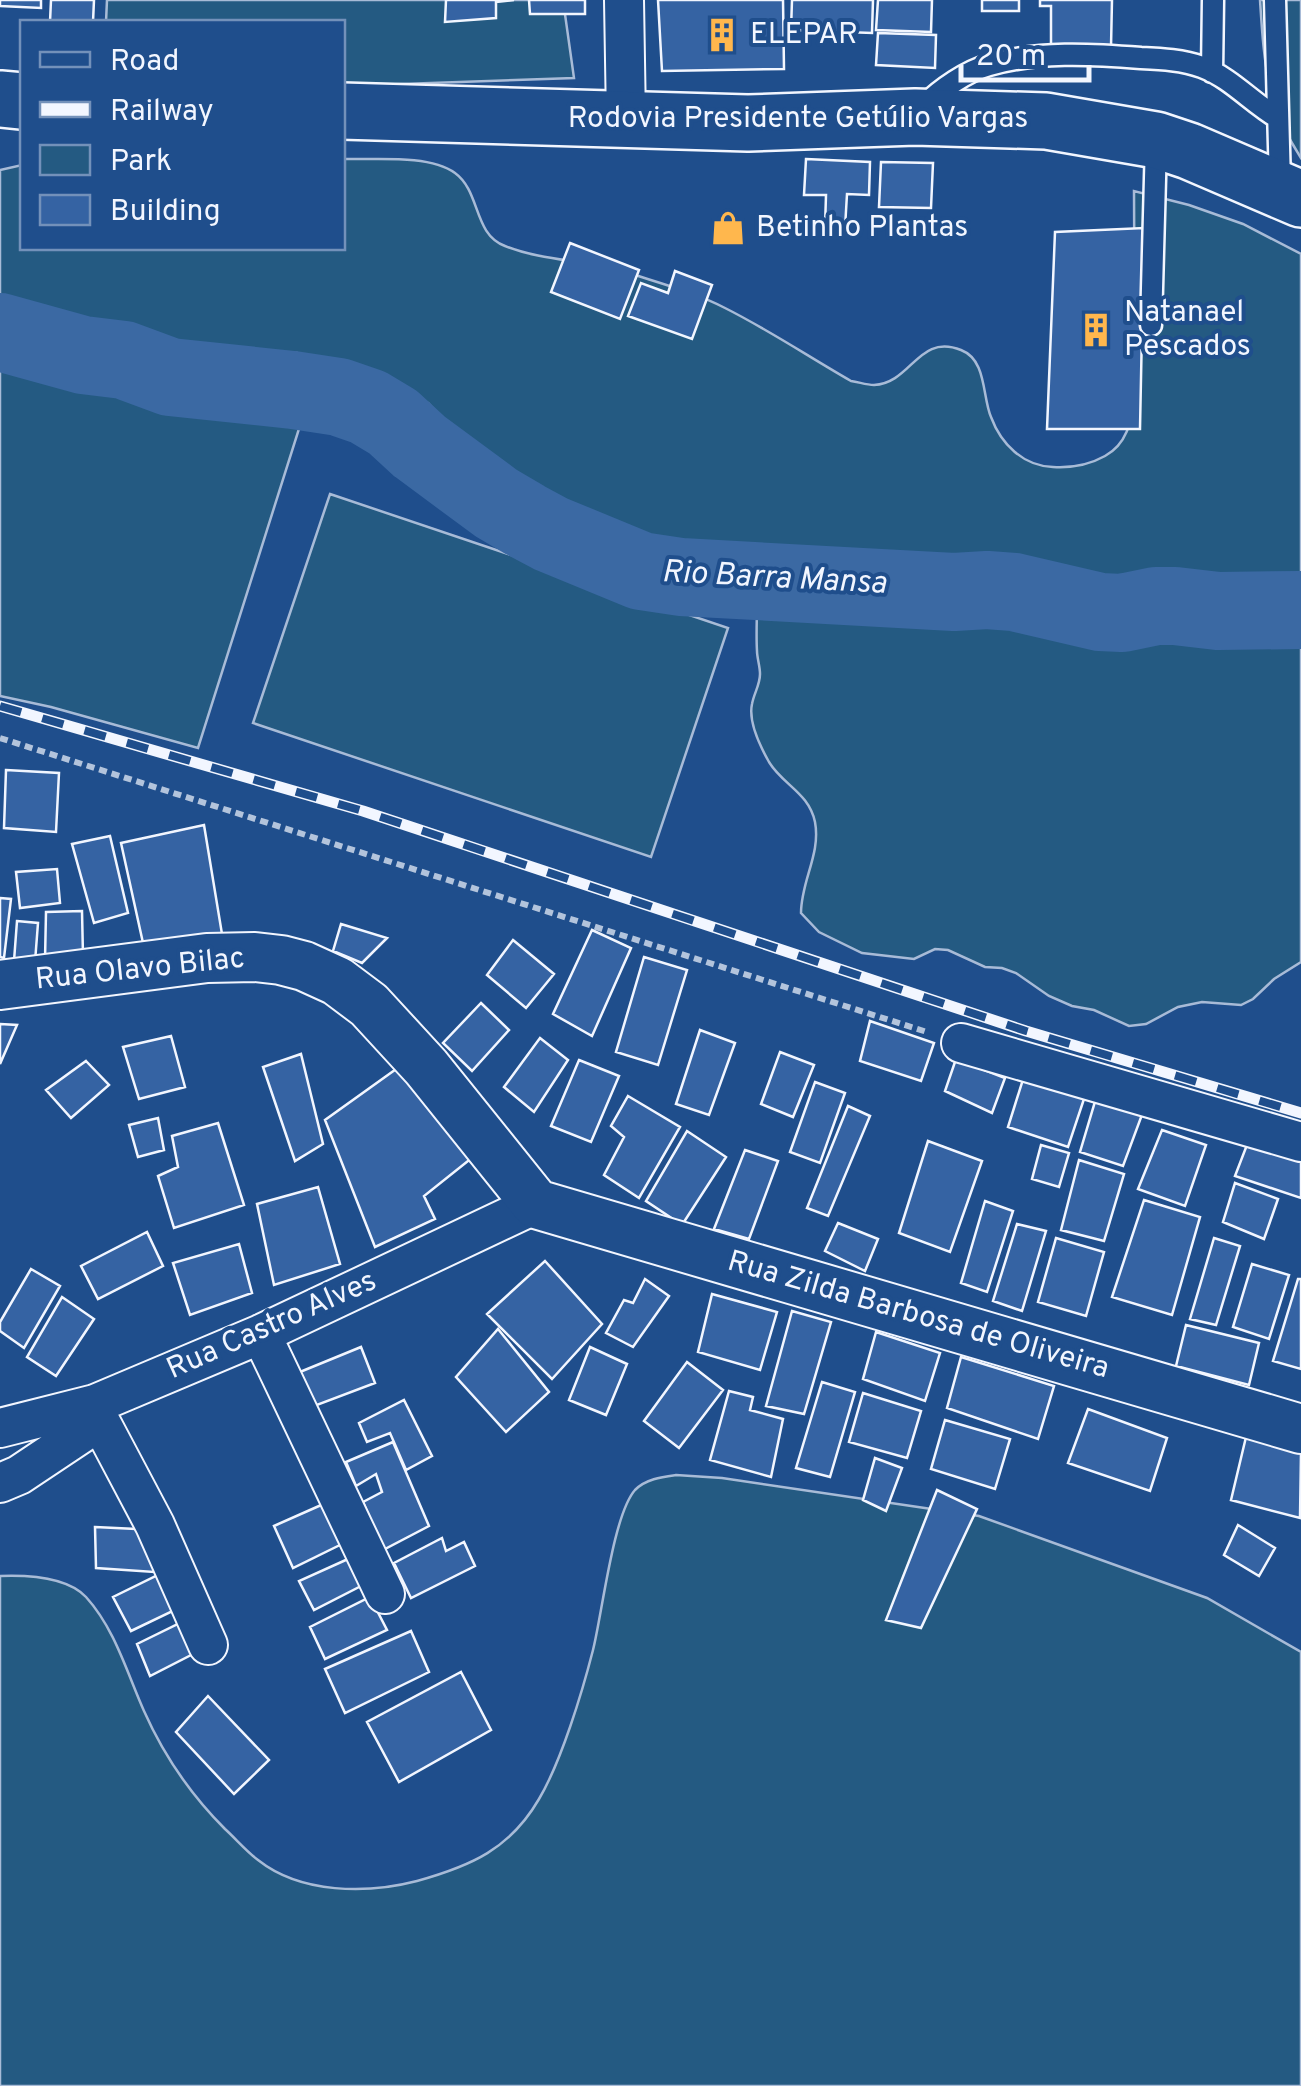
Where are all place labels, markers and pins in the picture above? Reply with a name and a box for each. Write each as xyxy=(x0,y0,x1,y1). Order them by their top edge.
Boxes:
building icon: ELEPAR xyxy=(703,16,741,54)
place label: ELEPAR xyxy=(750,17,858,54)
shop icon: Betinho Plantas xyxy=(709,209,747,247)
place label: Betinho Plantas xyxy=(756,210,968,247)
place label: Natanael Pescados xyxy=(1124,295,1251,366)
building icon: Natanael Pescados xyxy=(1077,311,1115,349)

